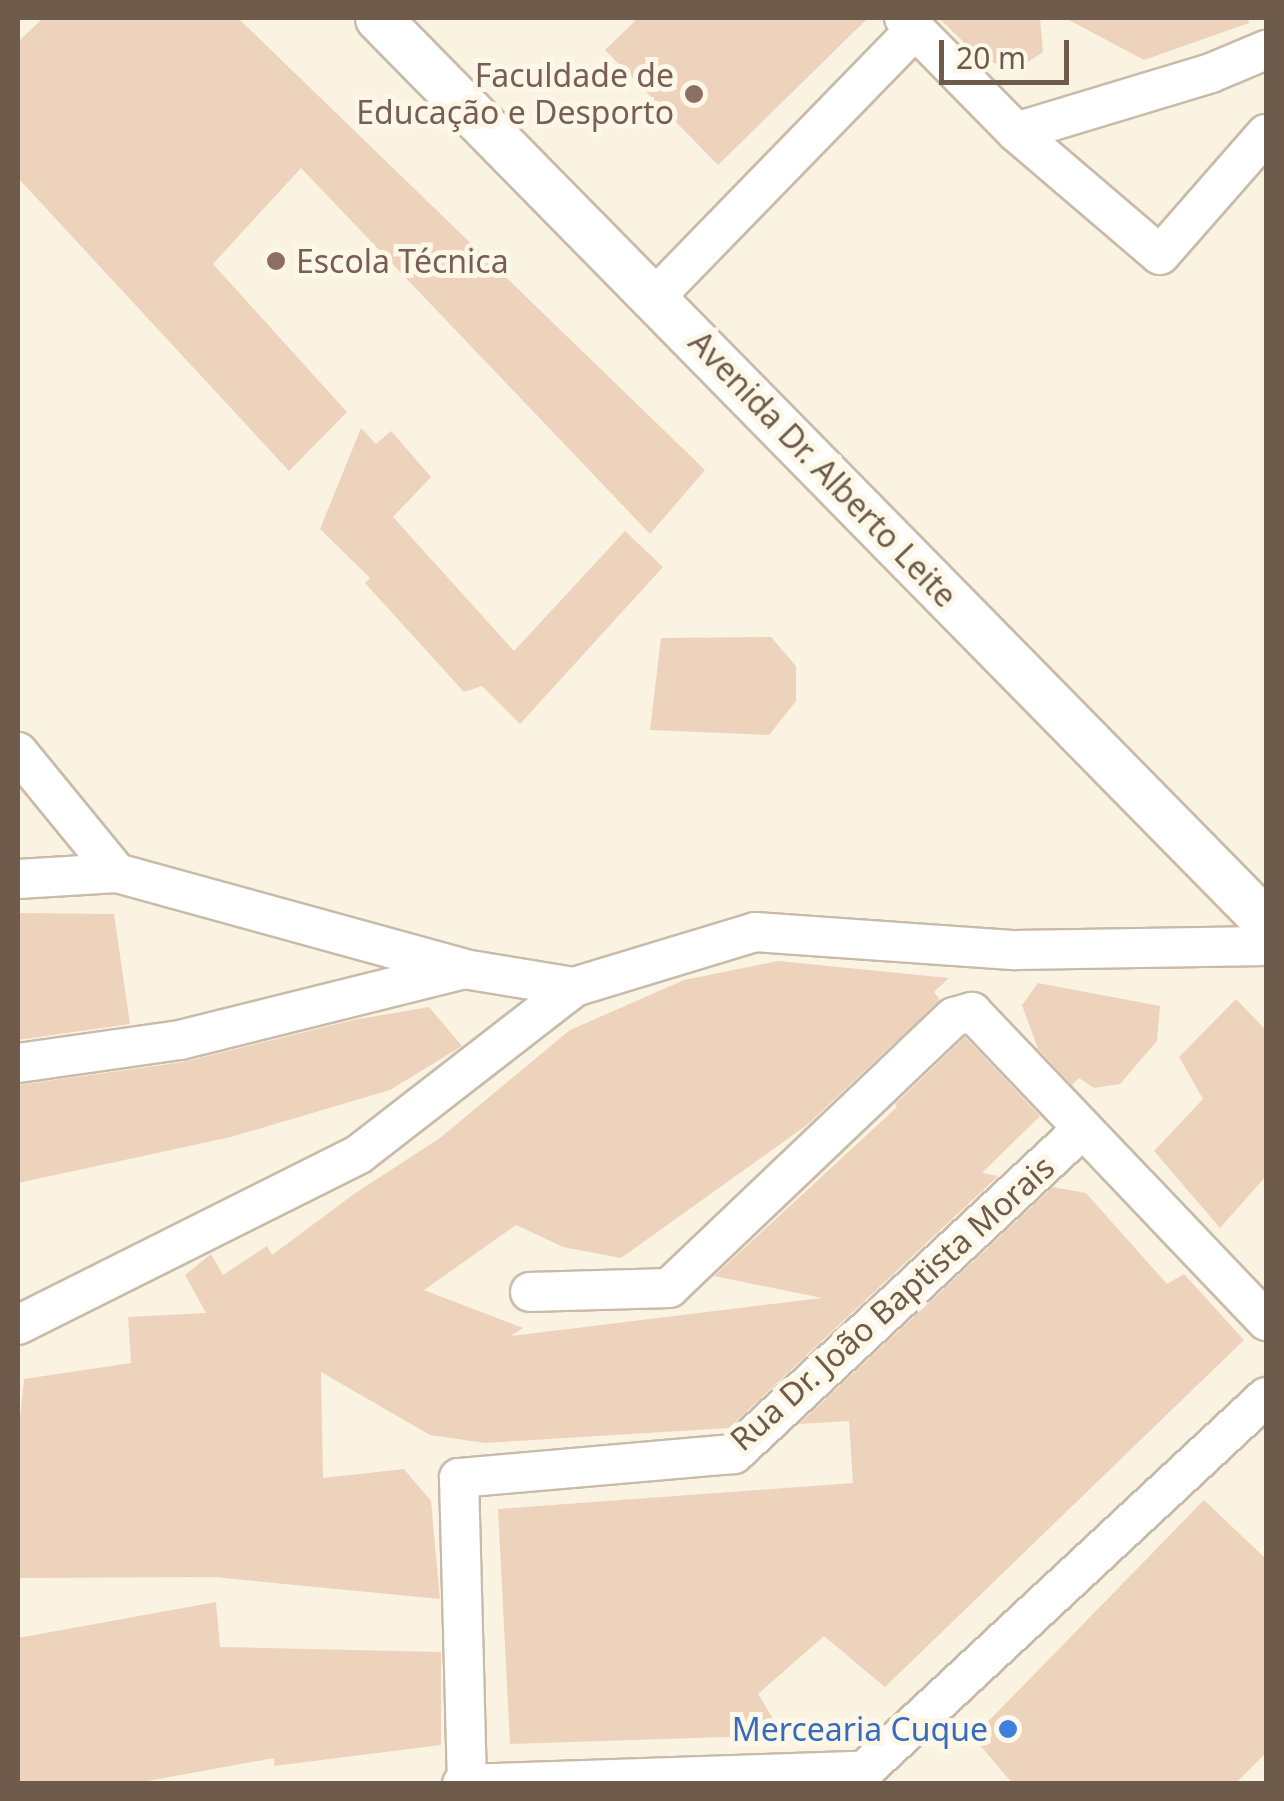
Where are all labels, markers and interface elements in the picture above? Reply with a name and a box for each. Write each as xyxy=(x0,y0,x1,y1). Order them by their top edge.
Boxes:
scale bar xyxy=(944,20,1074,82)
text: 20 m xyxy=(956,37,1026,78)
place label: Faculdade de Educação e Desporto xyxy=(356,57,674,132)
marker: Faculdade de Educação e Desporto xyxy=(683,83,705,105)
place label: Escola Técnica xyxy=(296,242,509,280)
marker: Escola Técnica xyxy=(265,250,287,272)
street label: Avenida Dr. Alberto Leite xyxy=(681,323,965,615)
street label: Rua Dr. João Baptista Morais xyxy=(722,1148,1062,1458)
place label: Mercearia Cuque xyxy=(732,1710,988,1748)
marker: Mercearia Cuque xyxy=(997,1718,1019,1740)

